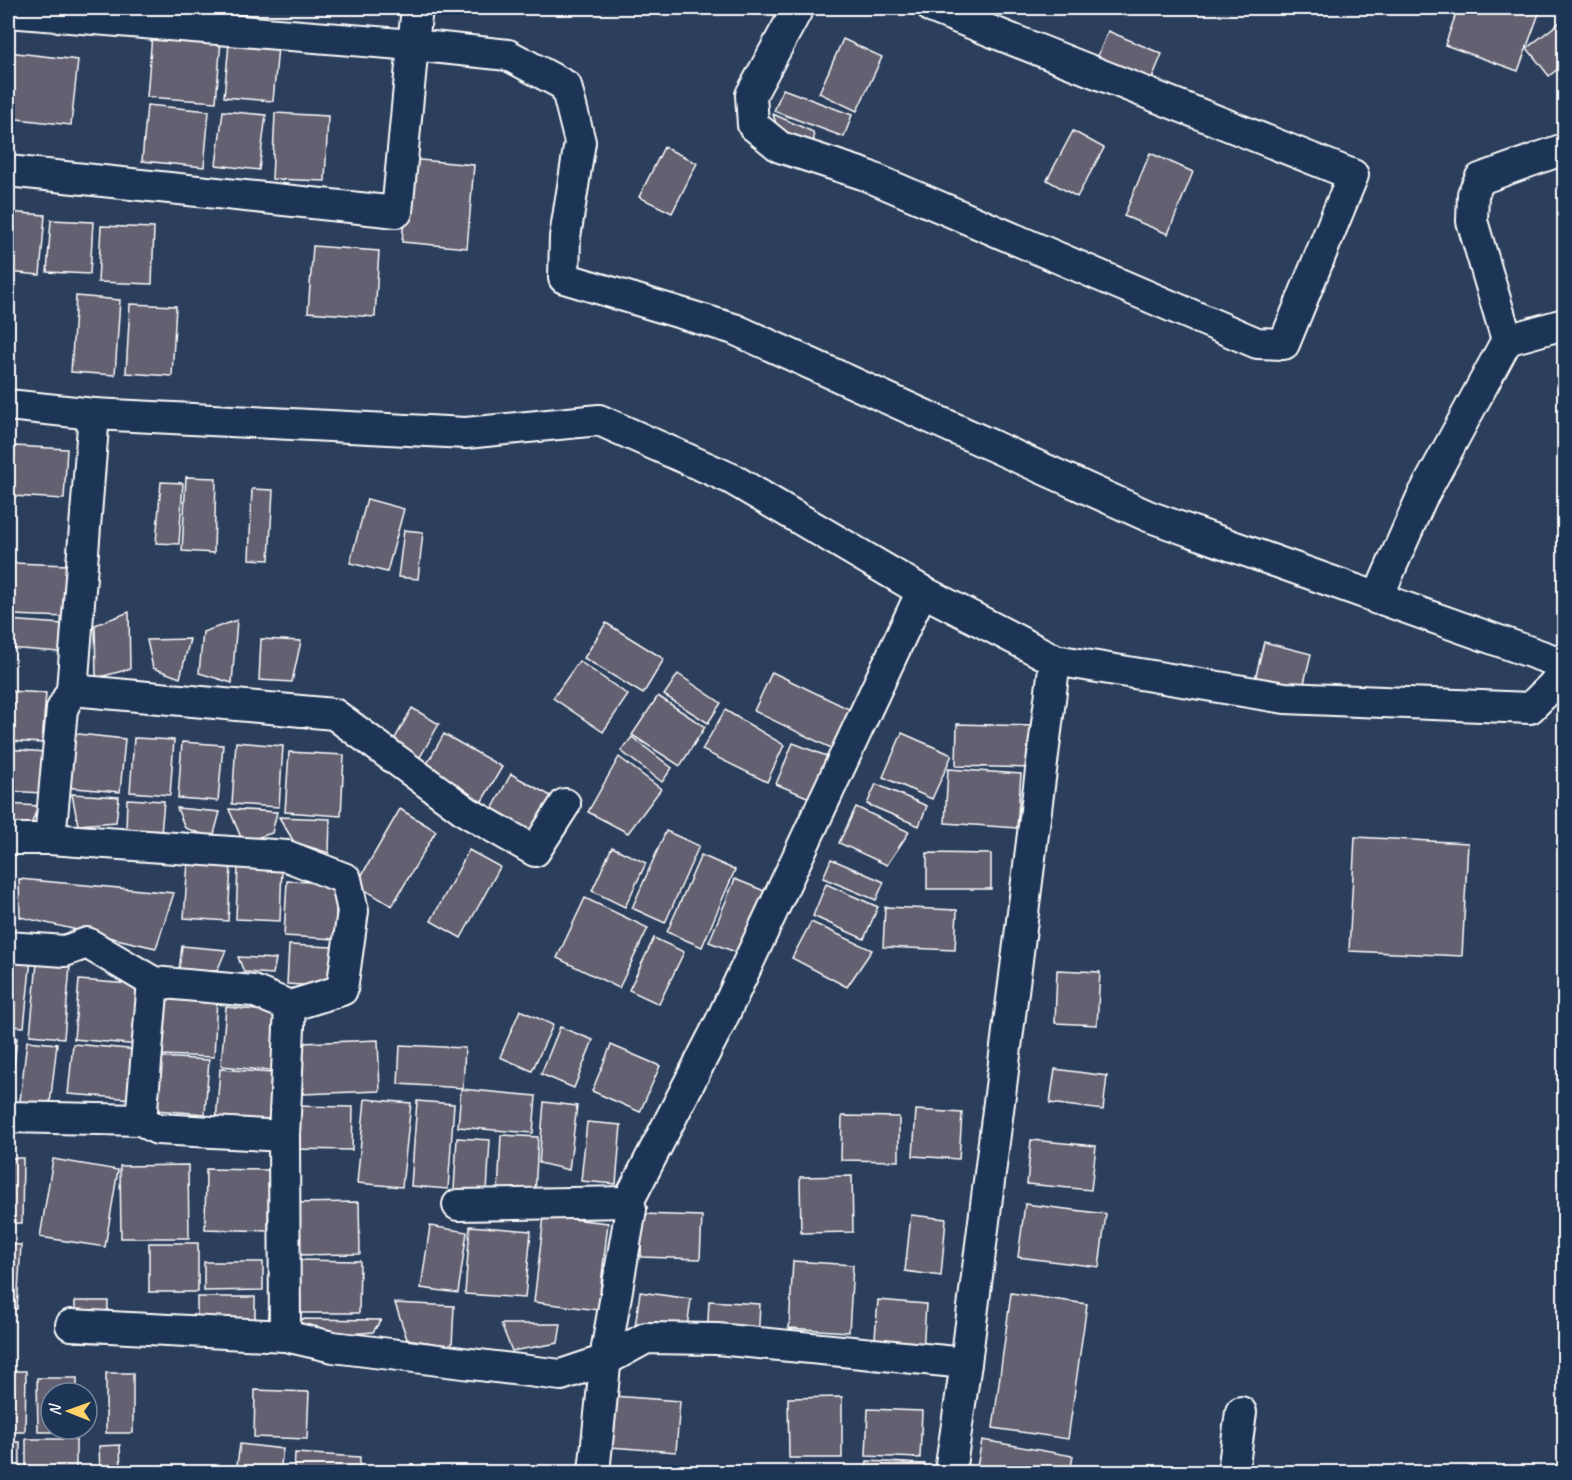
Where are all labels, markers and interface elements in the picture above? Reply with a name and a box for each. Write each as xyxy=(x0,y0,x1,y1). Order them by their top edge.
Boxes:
north arrow xyxy=(39,1381,99,1441)
text: N xyxy=(45,1403,65,1416)

